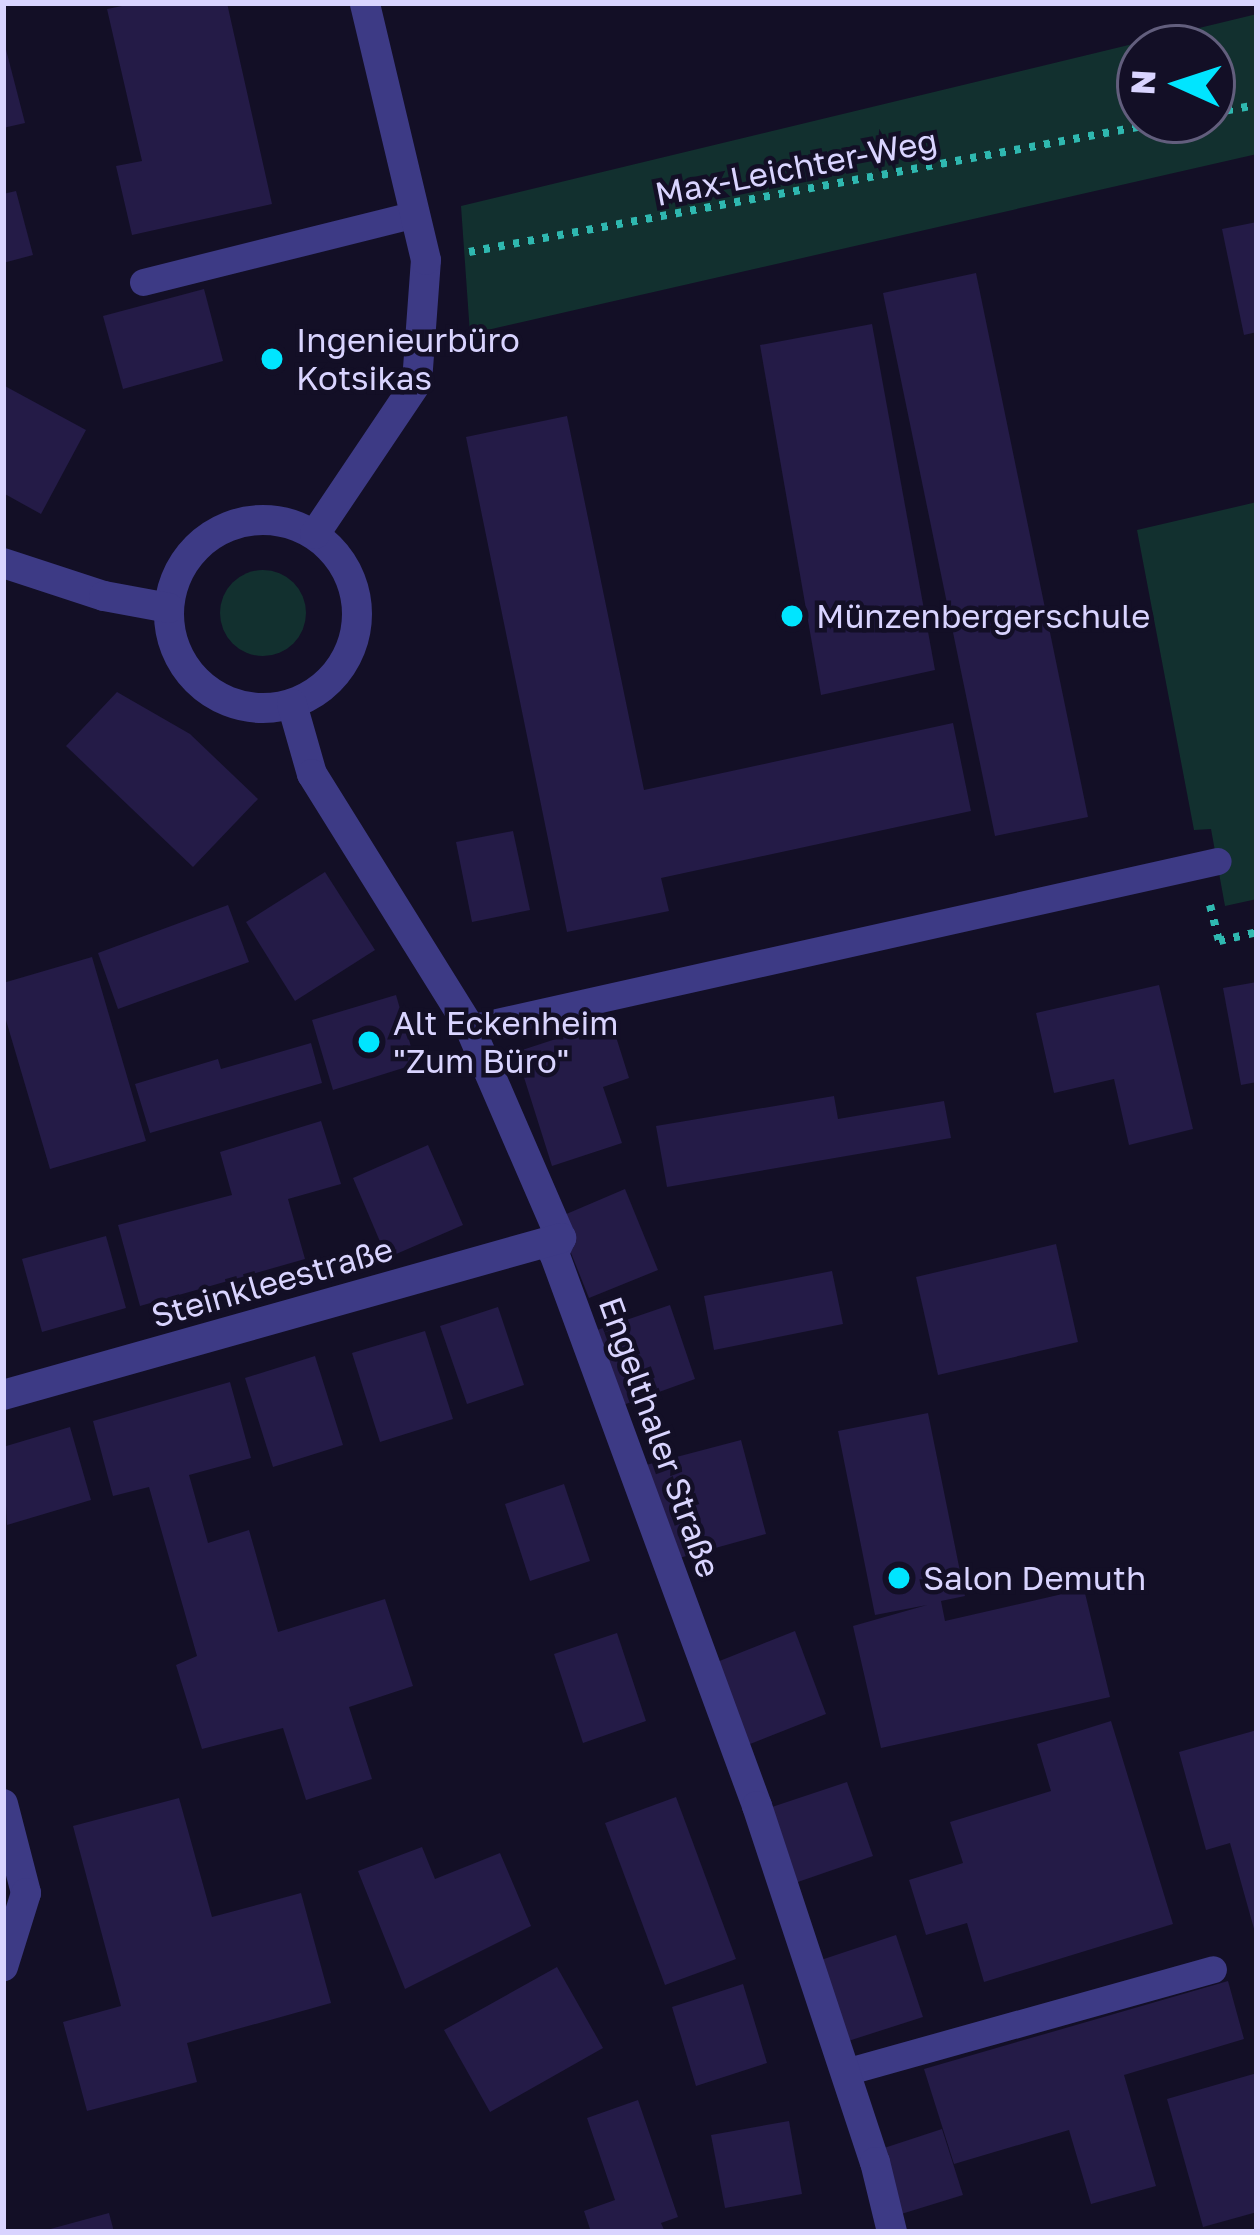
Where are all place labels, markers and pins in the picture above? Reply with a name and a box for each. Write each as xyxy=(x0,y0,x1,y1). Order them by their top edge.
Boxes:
place label: Ingenieurbüro Kotsikas xyxy=(296,320,520,398)
marker: Ingenieurbüro Kotsikas xyxy=(259,346,285,372)
place label: Münzenbergerschule xyxy=(816,596,1150,636)
marker: Münzenbergerschule xyxy=(779,603,805,629)
place label: Alt Eckenheim "Zum Büro" xyxy=(393,1003,618,1081)
marker: Alt Eckenheim "Zum Büro" xyxy=(356,1029,382,1055)
place label: Salon Demuth xyxy=(923,1558,1146,1598)
marker: Salon Demuth xyxy=(886,1565,912,1591)

